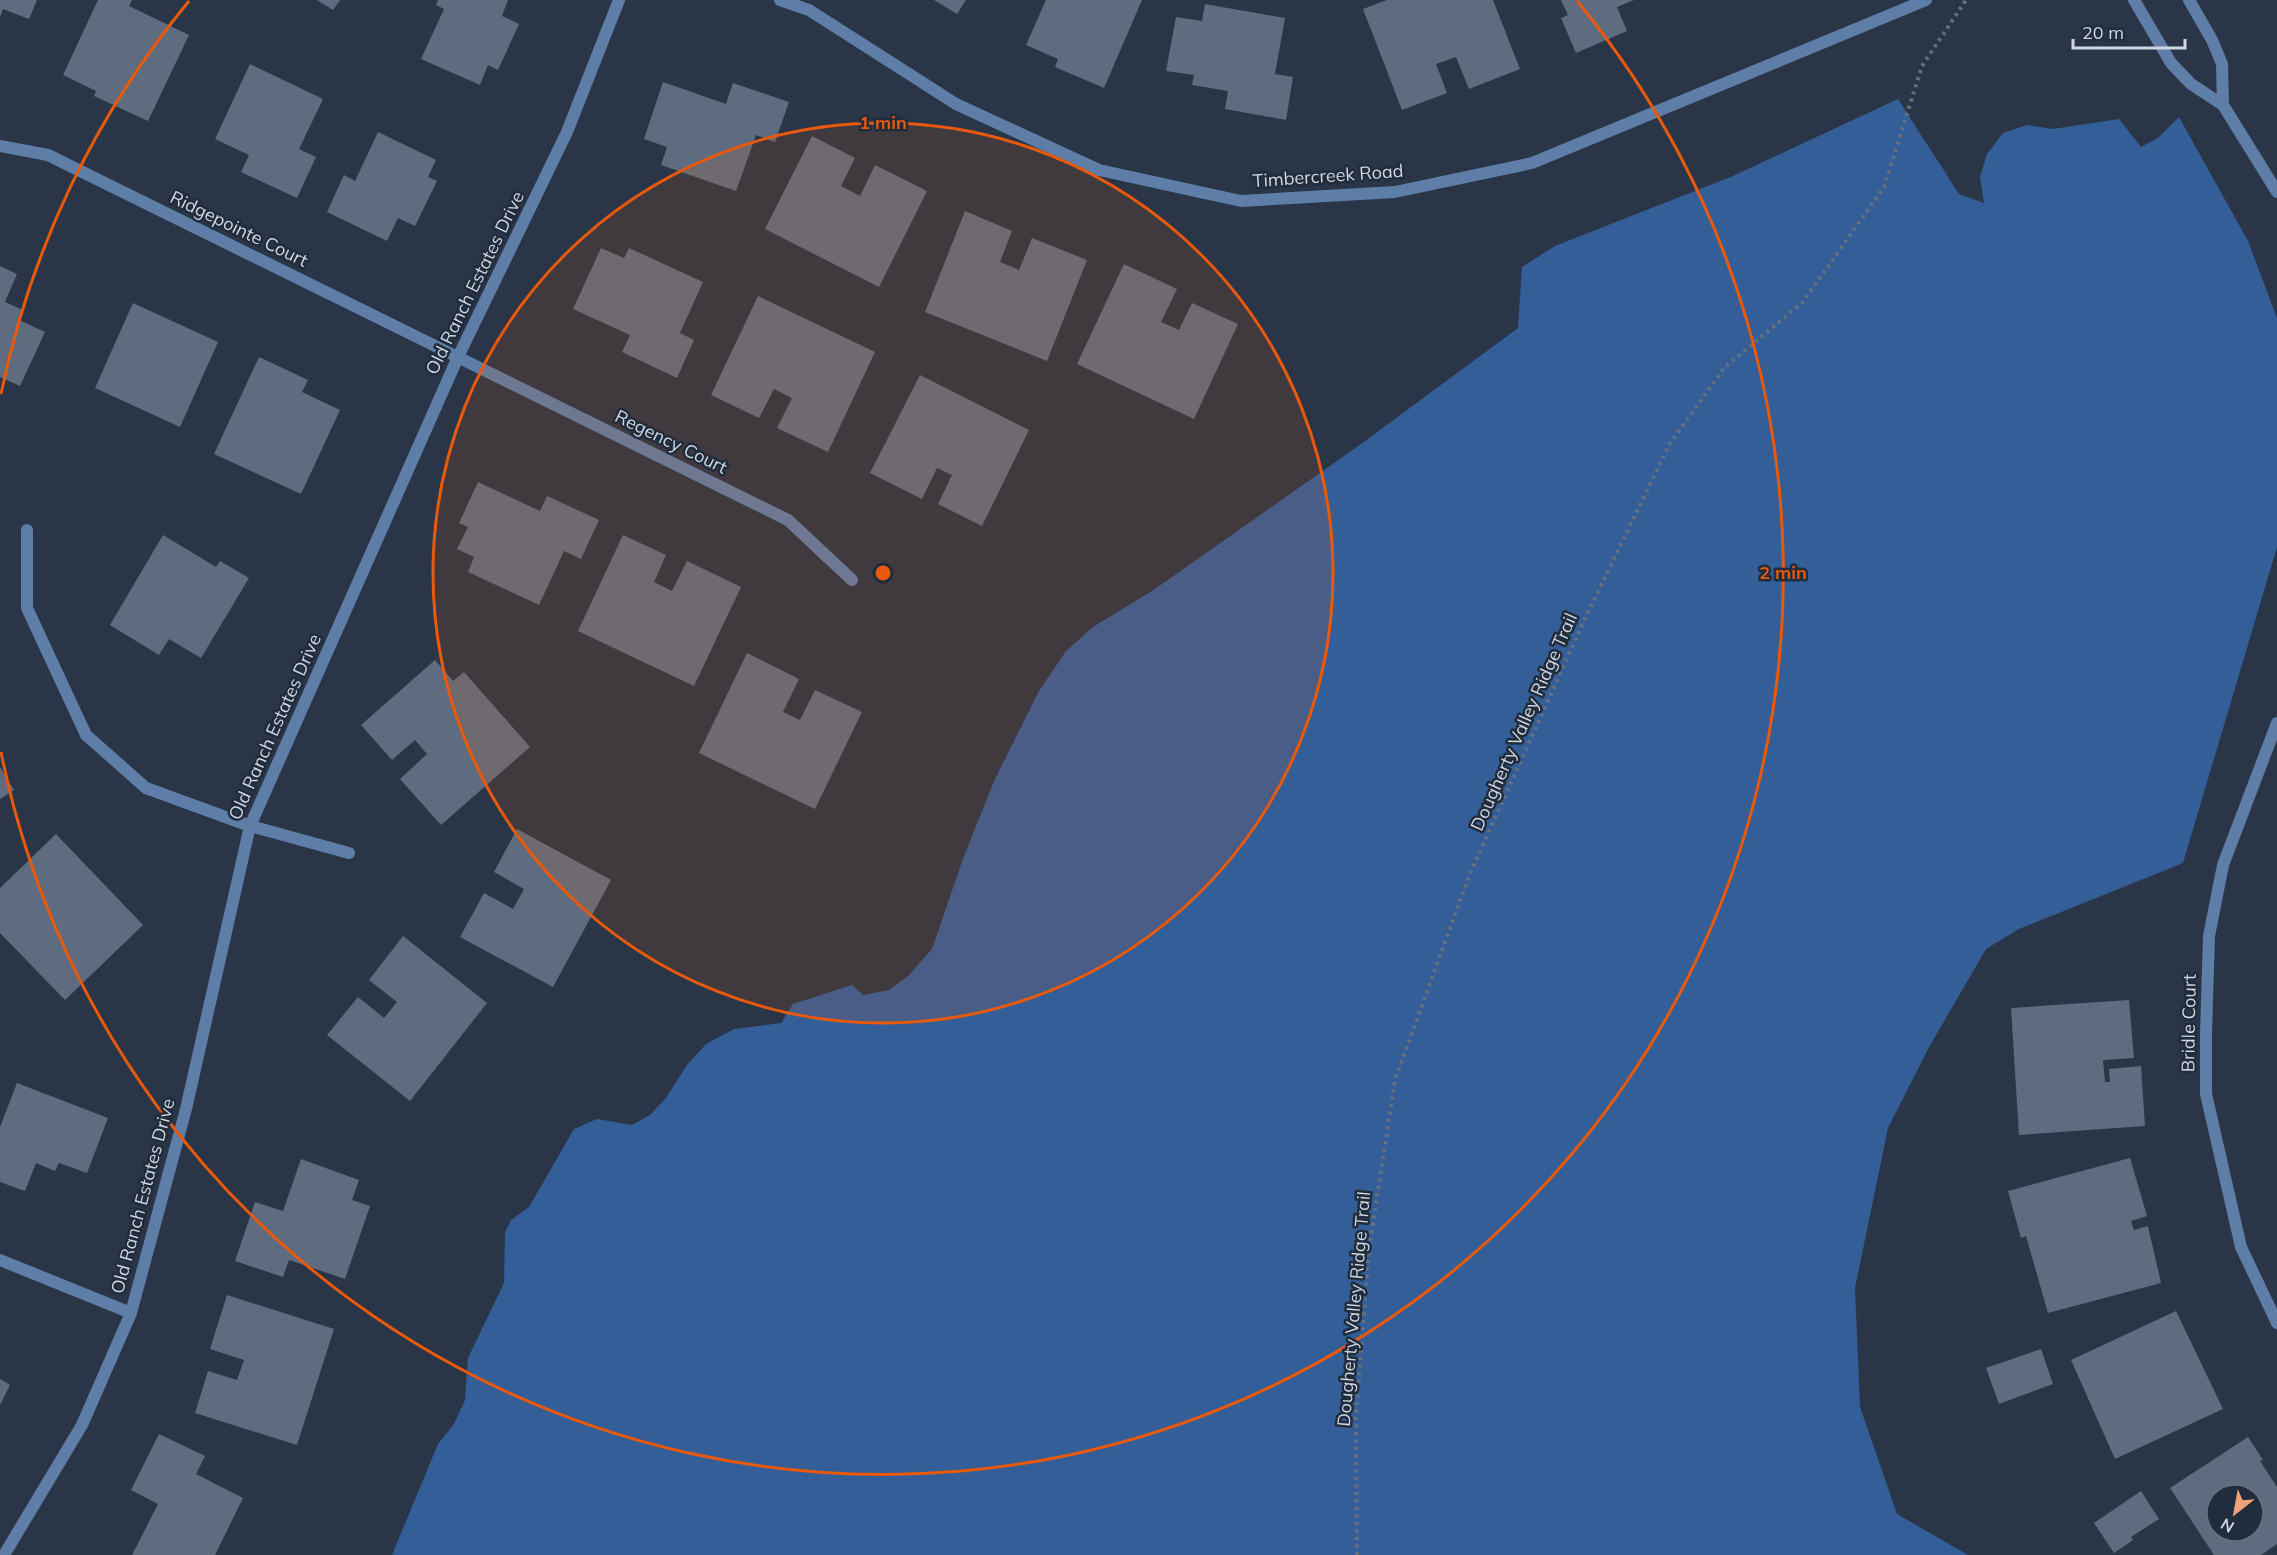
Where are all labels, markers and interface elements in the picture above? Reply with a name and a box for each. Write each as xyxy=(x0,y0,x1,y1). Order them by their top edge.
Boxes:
scale bar xyxy=(2073,12,2186,50)
text: 20 m xyxy=(2082,21,2124,44)
text: 1 min xyxy=(859,111,907,134)
street label: Timbercreek Road xyxy=(1252,159,1404,192)
street label: Ridgepointe Court xyxy=(167,185,312,272)
street label: Old Ranch Estates Drive xyxy=(420,187,529,378)
street label: Regency Court xyxy=(611,404,731,479)
text: 2 min xyxy=(1759,561,1807,584)
centre of rings xyxy=(873,563,893,583)
street label: Dougherty Valley Ridge Trail xyxy=(1465,609,1582,834)
street label: Old Ranch Estates Drive xyxy=(223,630,326,823)
street label: Bridle Court xyxy=(2176,974,2201,1072)
street label: Old Ranch Estates Drive xyxy=(105,1096,180,1296)
street label: Dougherty Valley Ridge Trail xyxy=(1332,1190,1375,1428)
north arrow xyxy=(2205,1483,2265,1543)
text: N xyxy=(2217,1514,2238,1538)

